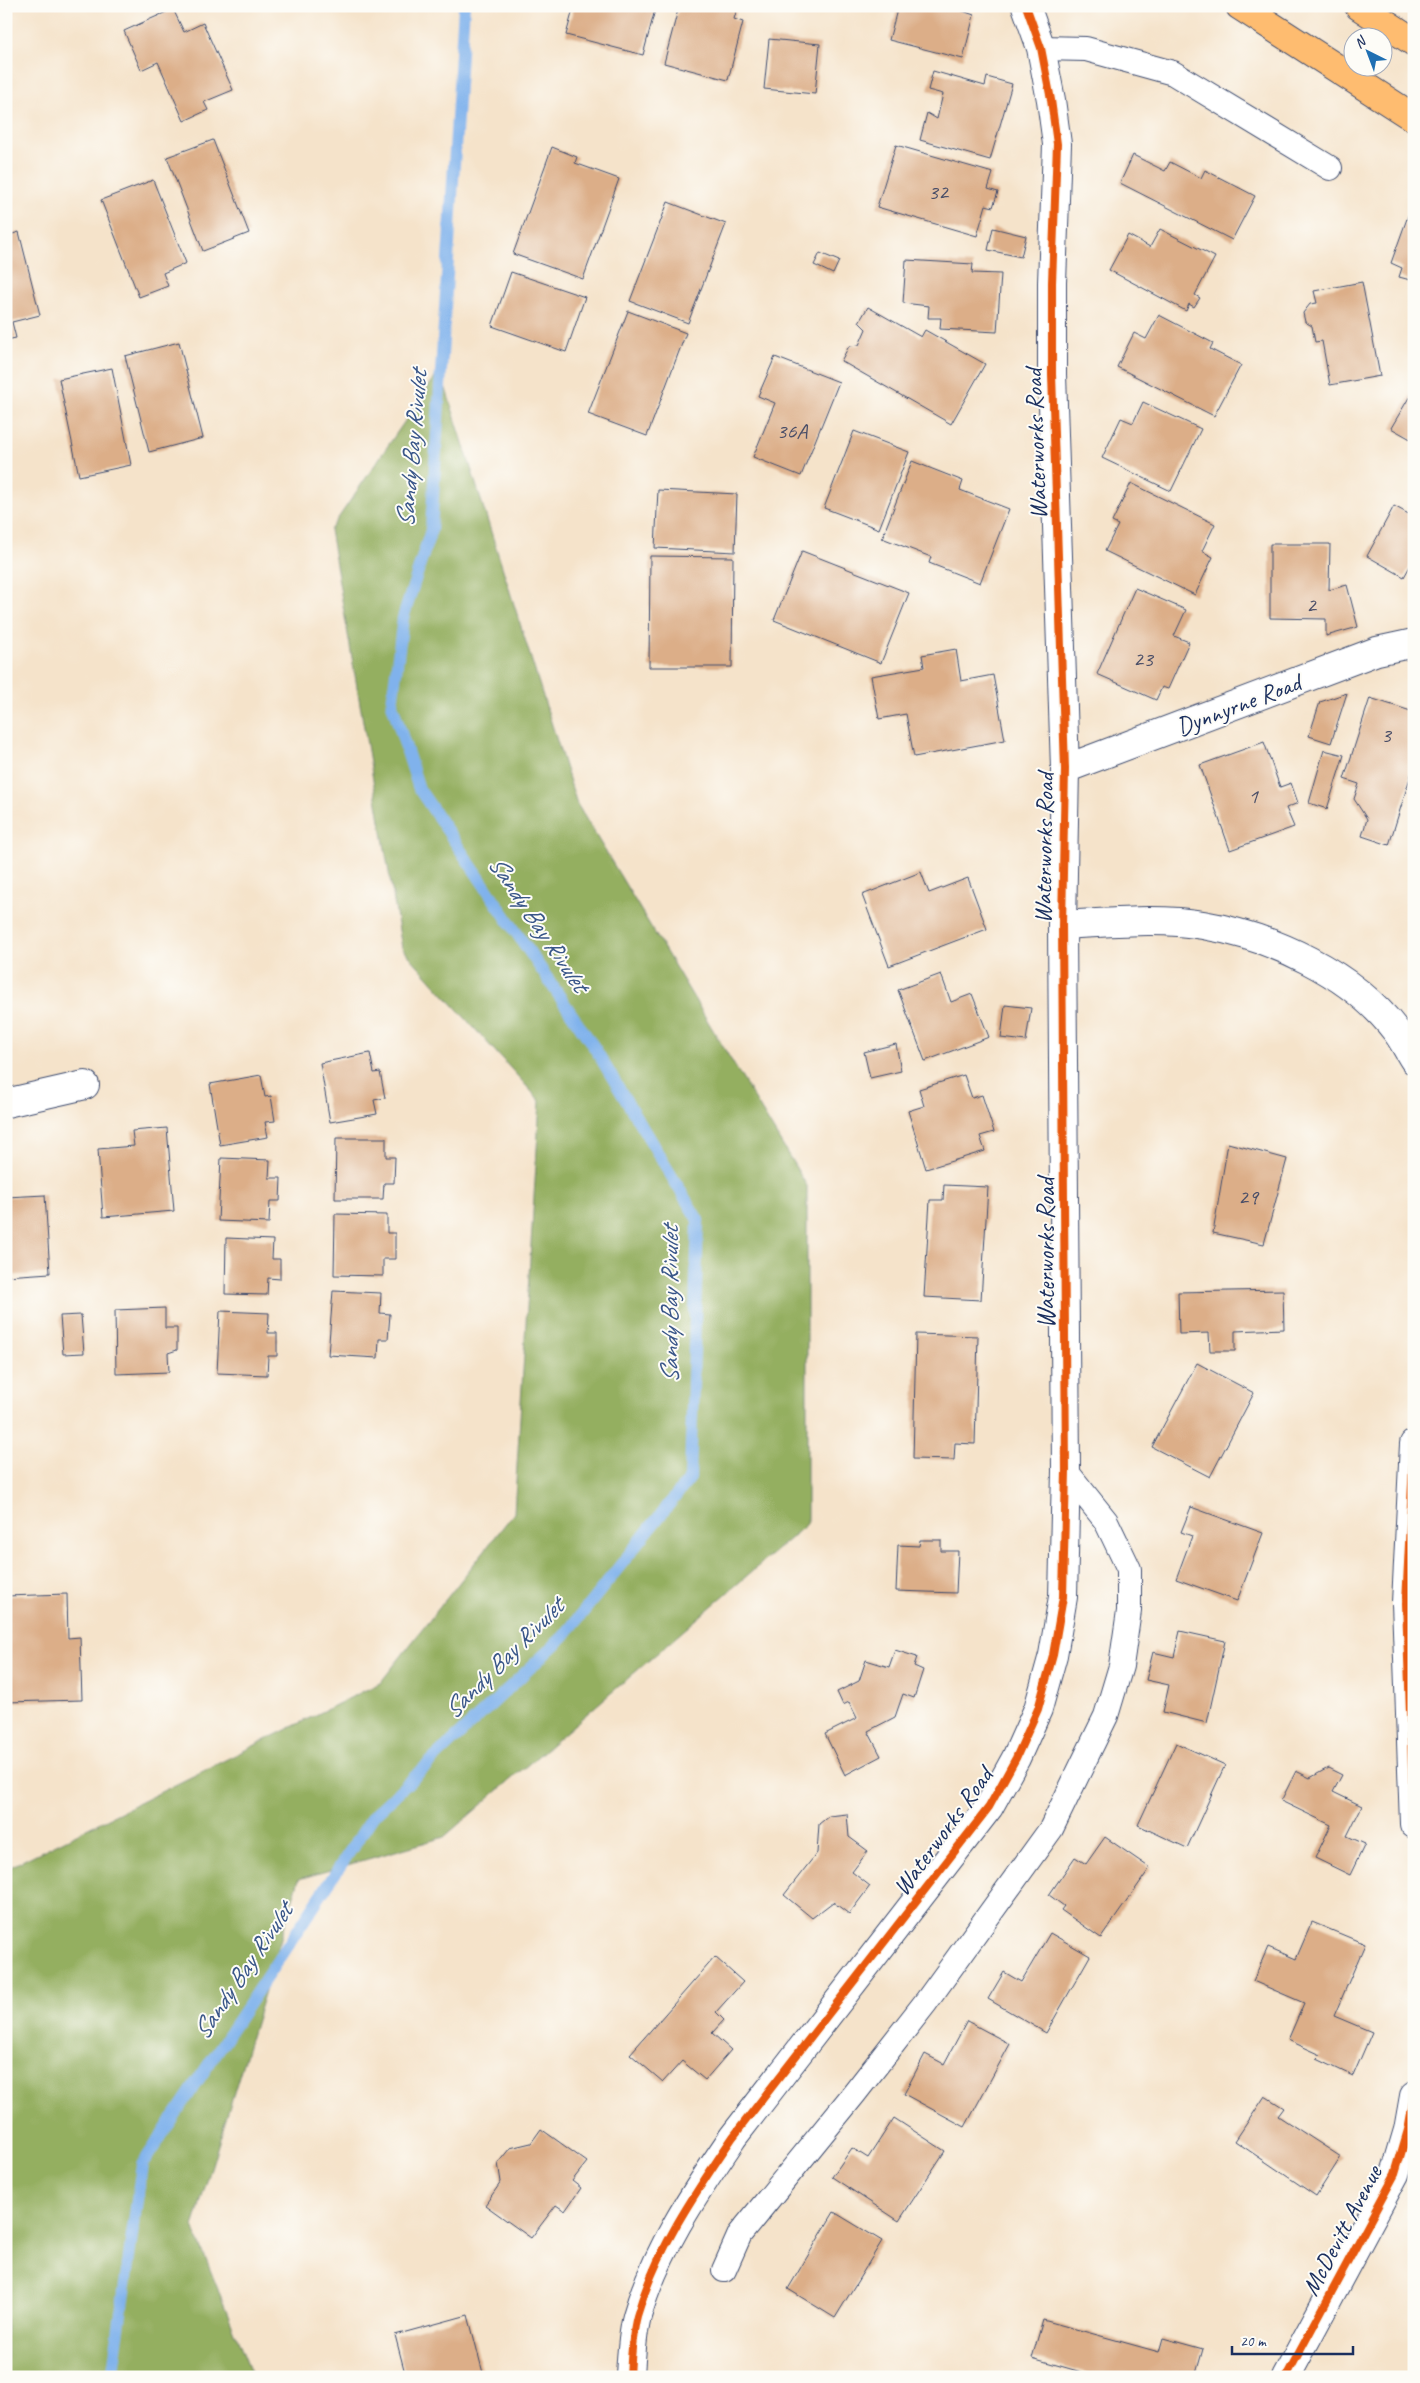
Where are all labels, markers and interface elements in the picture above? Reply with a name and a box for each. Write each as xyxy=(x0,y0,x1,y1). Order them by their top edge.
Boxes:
north arrow xyxy=(1342,28,1392,78)
text: N xyxy=(1351,32,1370,52)
house number: 32 xyxy=(928,178,950,206)
water label: Sandy Bay Rivulet xyxy=(388,364,435,529)
street label: Waterworks Road xyxy=(1017,364,1055,520)
house number: 36A xyxy=(777,417,808,445)
house number: 2 xyxy=(1306,591,1318,619)
house number: 23 xyxy=(1133,645,1155,673)
street label: Dynnyrne Road xyxy=(1172,665,1309,743)
house number: 3 xyxy=(1381,721,1393,749)
street label: Waterworks Road xyxy=(1027,768,1061,924)
house number: 1 xyxy=(1248,782,1259,810)
water label: Sandy Bay Rivulet xyxy=(481,849,599,1002)
street label: Waterworks Road xyxy=(1030,1174,1062,1328)
house number: 29 xyxy=(1238,1183,1260,1211)
water label: Sandy Bay Rivulet xyxy=(653,1221,686,1384)
water label: Sandy Bay Rivulet xyxy=(436,1587,574,1726)
street label: Waterworks Road xyxy=(886,1758,1002,1902)
water label: Sandy Bay Rivulet xyxy=(185,1892,303,2046)
street label: McDevitt Avenue xyxy=(1294,2158,1390,2301)
scale bar xyxy=(1232,2323,1354,2355)
text: 20 m xyxy=(1240,2332,1267,2351)

